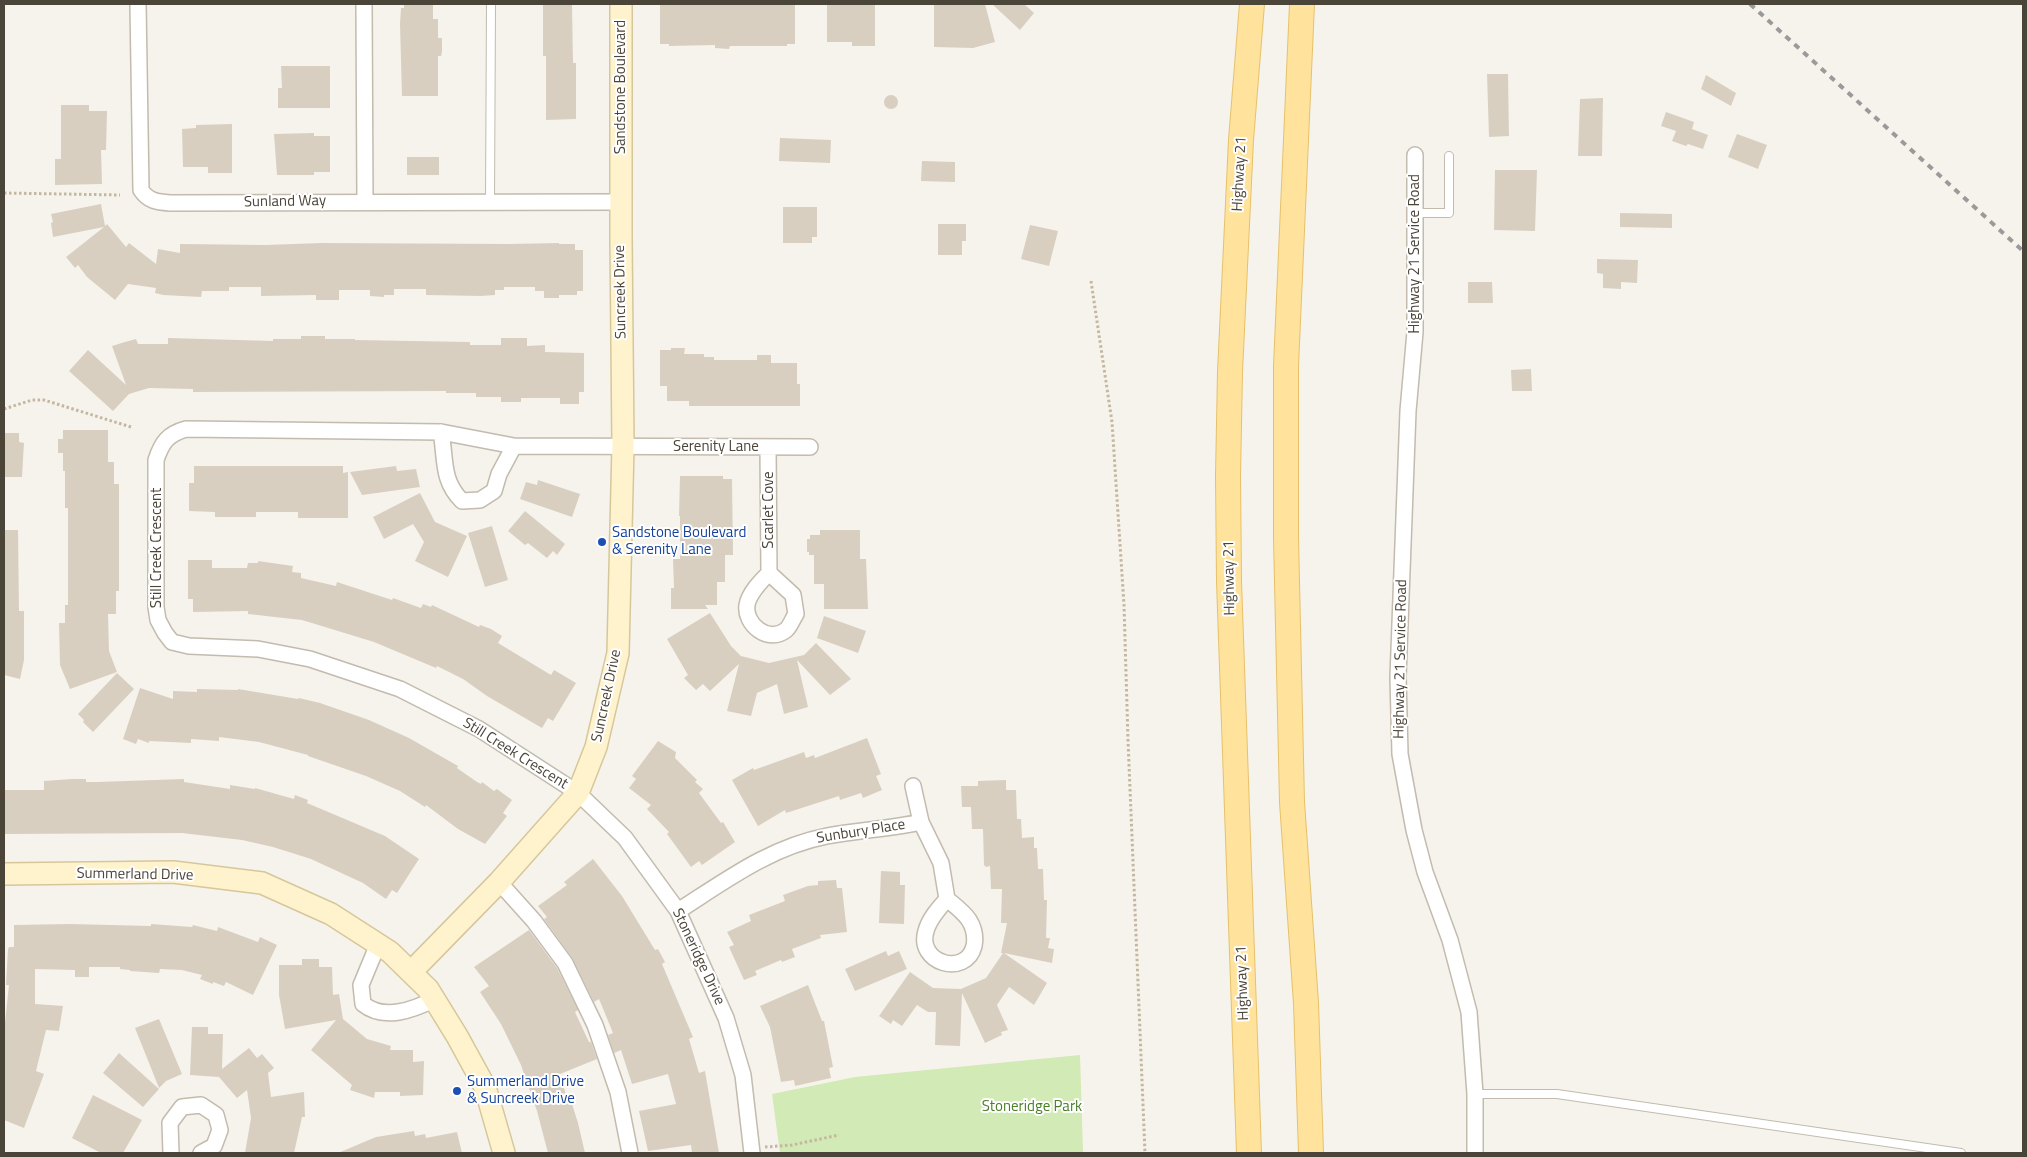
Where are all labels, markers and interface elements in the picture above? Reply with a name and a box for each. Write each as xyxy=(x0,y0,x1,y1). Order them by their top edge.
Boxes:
street label: Sandstone Boulevard xyxy=(612,20,630,154)
street label: Highway 21 xyxy=(1229,136,1251,212)
street label: Highway 21 Service Road xyxy=(1406,174,1424,334)
street label: Sunland Way xyxy=(244,192,326,212)
street label: Suncreek Drive xyxy=(611,245,631,339)
street label: Serenity Lane xyxy=(673,438,759,456)
street label: Scarlet Cove xyxy=(760,471,778,549)
street label: Still Creek Crescent xyxy=(148,488,166,608)
place label: Sandstone Boulevard & Serenity Lane xyxy=(612,524,746,559)
marker: Sandstone Boulevard & Serenity Lane xyxy=(596,536,608,548)
street label: Highway 21 xyxy=(1220,540,1240,616)
street label: Highway 21 Service Road xyxy=(1391,579,1411,739)
street label: Suncreek Drive xyxy=(588,648,626,744)
street label: Still Creek Crescent xyxy=(459,714,571,794)
street label: Sunbury Place xyxy=(815,816,907,848)
street label: Summerland Drive xyxy=(76,865,194,885)
street label: Stoneridge Drive xyxy=(668,906,728,1008)
street label: Highway 21 xyxy=(1233,945,1253,1021)
place label: Summerland Drive & Suncreek Drive xyxy=(467,1073,584,1108)
marker: Summerland Drive & Suncreek Drive xyxy=(451,1085,463,1097)
park label: Stoneridge Park xyxy=(982,1098,1082,1116)

